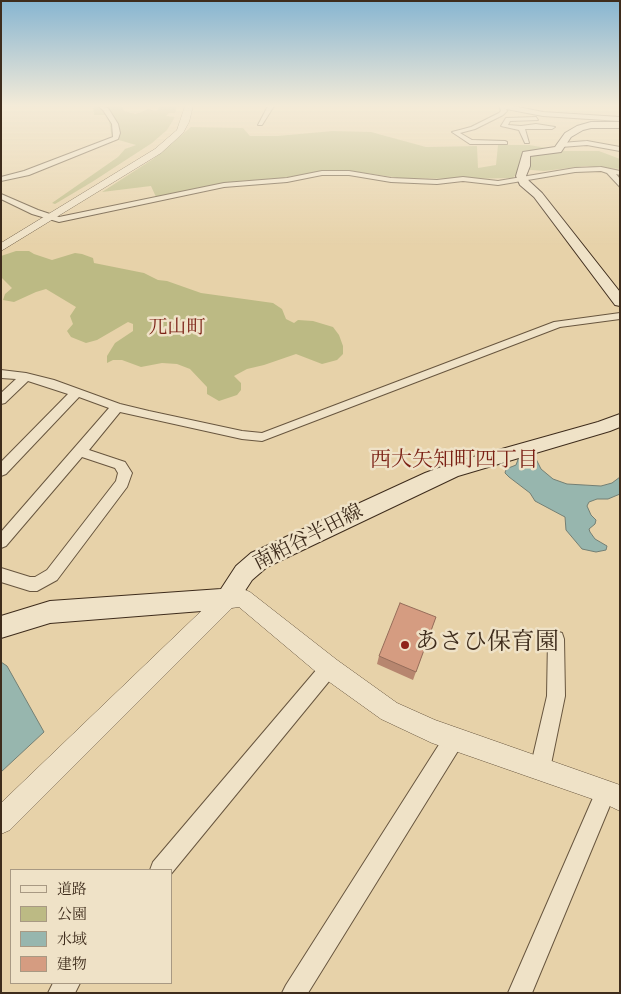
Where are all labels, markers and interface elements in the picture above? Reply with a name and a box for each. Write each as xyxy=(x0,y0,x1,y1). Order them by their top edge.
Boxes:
district label: 兀山町 xyxy=(149,319,205,341)
district label: 西大矢知町四丁目 xyxy=(370,449,538,475)
street label: 南粕谷半田線 xyxy=(250,501,368,577)
place label: あさひ保育園 xyxy=(415,631,559,659)
marker: あさひ保育園 xyxy=(399,639,411,651)
legend xyxy=(10,869,172,984)
text: 道路 xyxy=(57,880,87,901)
text: 公園 xyxy=(57,905,87,926)
text: 水域 xyxy=(57,930,87,951)
text: 建物 xyxy=(57,955,87,976)

